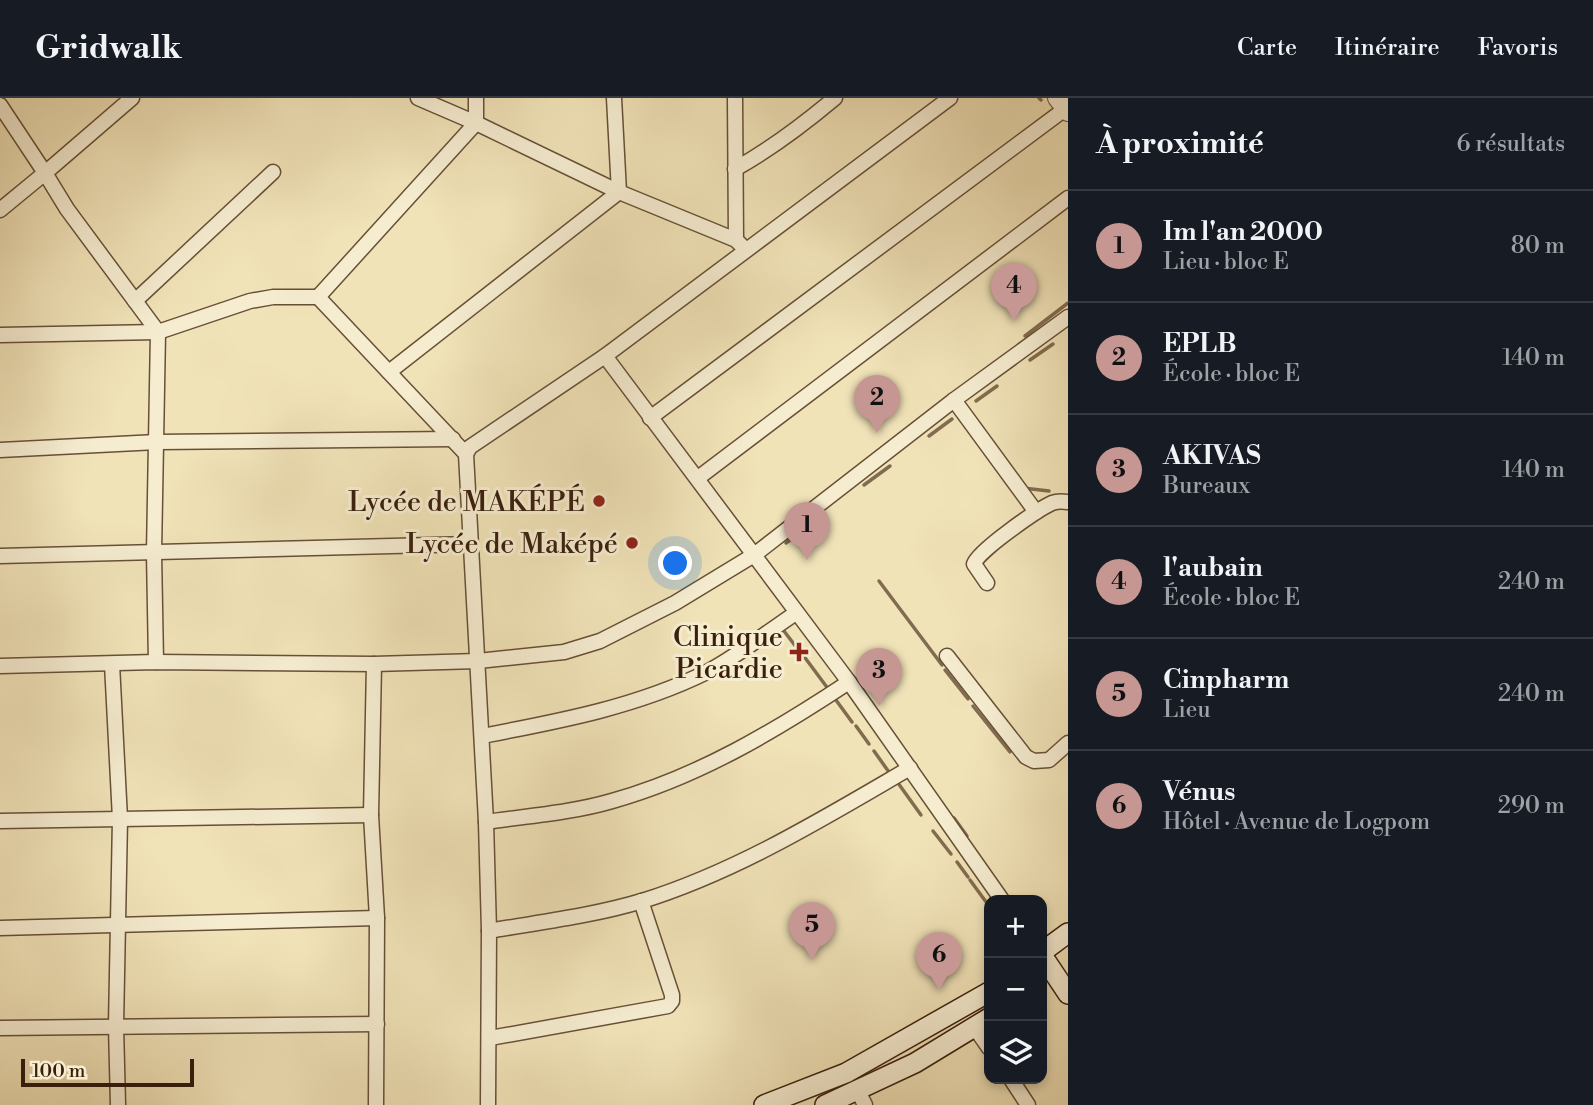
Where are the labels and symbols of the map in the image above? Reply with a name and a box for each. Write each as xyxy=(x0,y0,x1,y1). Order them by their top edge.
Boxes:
pin: 4 xyxy=(991,263,1037,321)
pin: 2 xyxy=(854,375,900,433)
place label: Lycée de MAKÉPÉ xyxy=(348,483,585,520)
marker: Lycée de MAKÉPÉ xyxy=(591,493,607,509)
pin: 1 xyxy=(784,502,830,560)
place label: Lycée de Maképé xyxy=(405,527,618,562)
marker: Lycée de Maképé xyxy=(624,535,640,551)
your location xyxy=(658,546,692,580)
place label: Clinique Picardie xyxy=(673,620,783,687)
marker: Clinique Picardie xyxy=(789,642,809,662)
pin: 3 xyxy=(856,648,902,706)
pin: 5 xyxy=(789,902,835,960)
pin: 6 xyxy=(916,932,962,990)
scale bar xyxy=(21,1056,194,1088)

